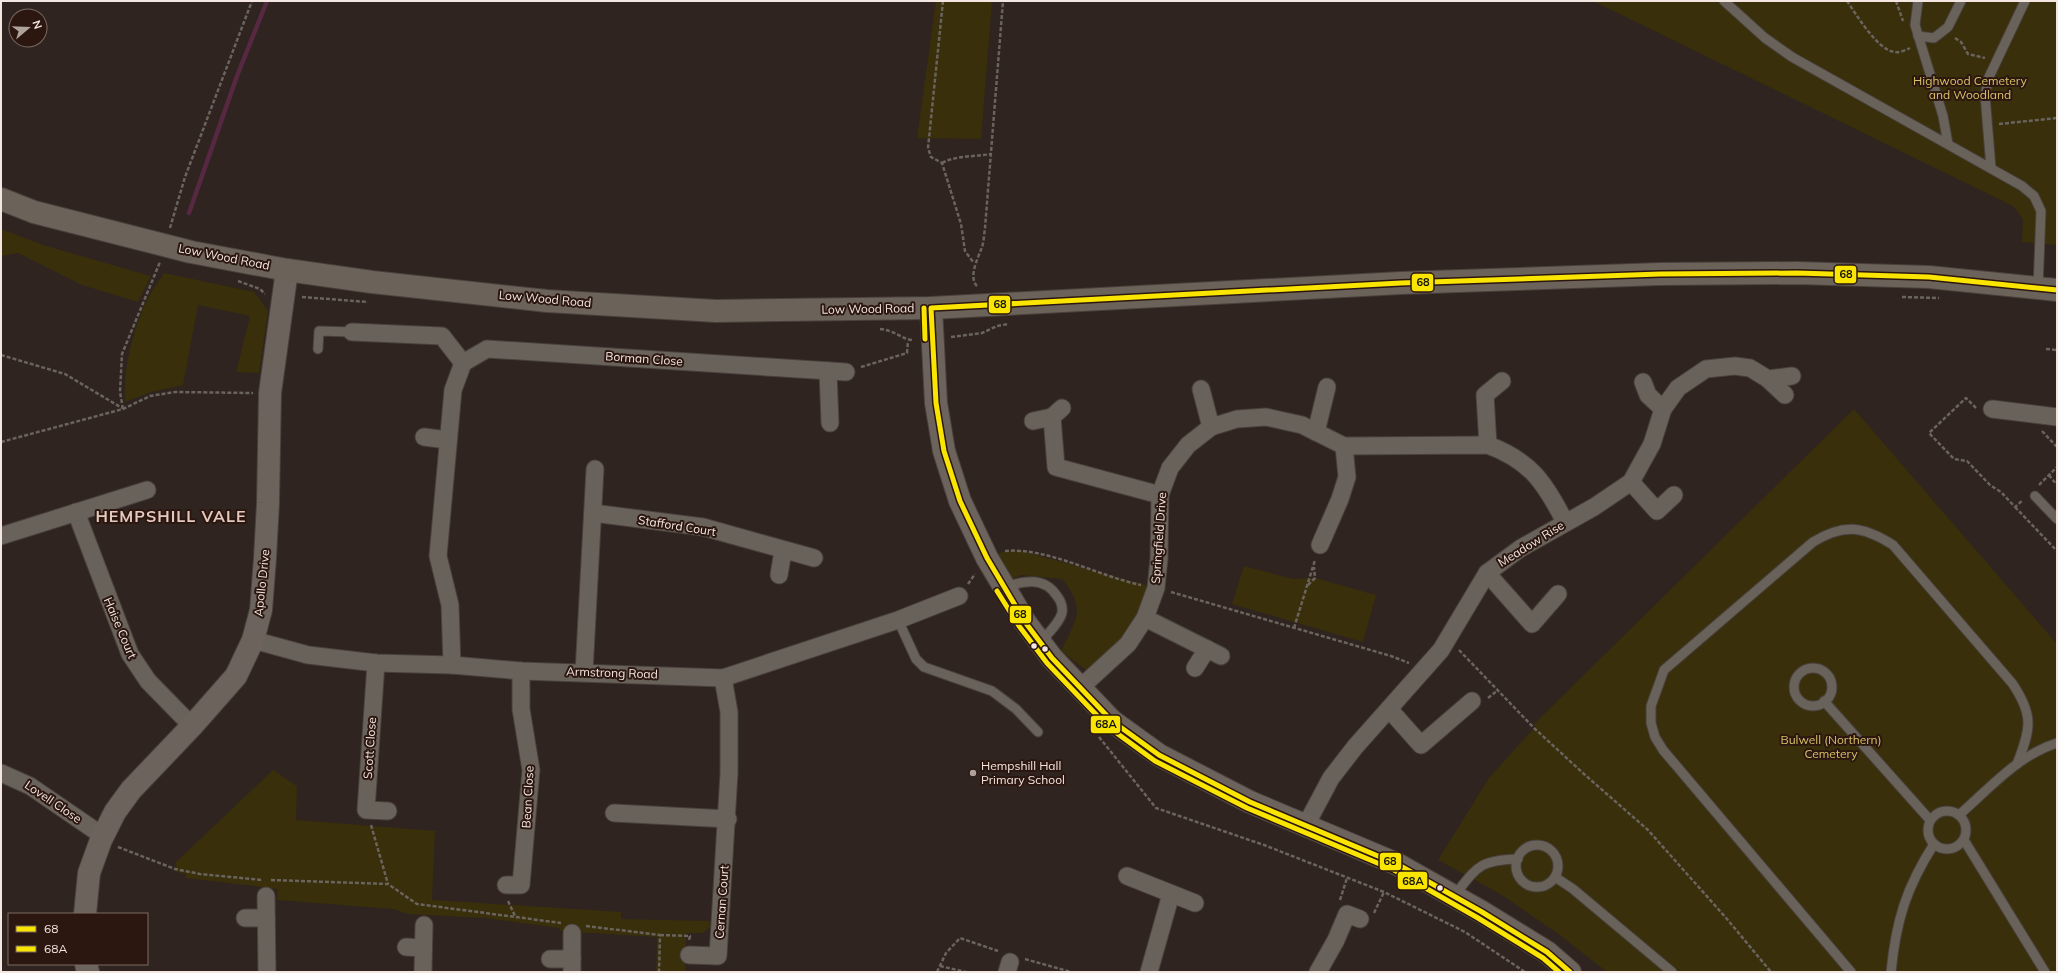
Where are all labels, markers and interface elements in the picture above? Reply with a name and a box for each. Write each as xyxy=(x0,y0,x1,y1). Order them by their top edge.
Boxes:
north arrow xyxy=(8,8,48,48)
text: N xyxy=(29,19,45,31)
park label: Highwood Cemetery and Woodland xyxy=(1913,73,2028,102)
street label: Low Wood Road xyxy=(177,240,271,273)
line badge: 68 xyxy=(1834,265,1857,284)
text: 68 xyxy=(1839,267,1853,281)
line badge: 68 xyxy=(1411,273,1434,292)
text: 68 xyxy=(1416,275,1430,289)
street label: Low Wood Road xyxy=(498,287,592,310)
line badge: 68 xyxy=(988,295,1011,314)
text: 68 xyxy=(993,297,1007,311)
street label: Low Wood Road xyxy=(821,300,915,317)
street label: Borman Close xyxy=(605,348,683,369)
street label: Springfield Drive xyxy=(1148,492,1169,584)
district label: HEMPSHILL VALE xyxy=(95,506,247,526)
street label: Stafford Court xyxy=(637,512,717,539)
street label: Meadow Rise xyxy=(1495,517,1567,570)
street label: Apollo Drive xyxy=(251,549,272,617)
street label: Haise Court xyxy=(101,595,140,661)
line badge: 68 xyxy=(1009,605,1032,624)
text: 68 xyxy=(1013,607,1027,621)
unlabelled marker xyxy=(1029,641,1039,651)
unlabelled marker xyxy=(1040,644,1050,654)
street label: Armstrong Road xyxy=(566,663,658,682)
line badge: 68A xyxy=(1090,715,1121,734)
street label: Scott Close xyxy=(360,717,379,779)
text: 68A xyxy=(1095,717,1117,731)
park label: Bulwell (Northern) Cemetery xyxy=(1781,732,1881,761)
place label: Hempshill Hall Primary School xyxy=(981,758,1065,787)
street label: Bean Close xyxy=(518,765,537,829)
marker: Hempshill Hall Primary School xyxy=(968,768,978,778)
street label: Lovell Close xyxy=(22,777,85,826)
line badge: 68 xyxy=(1379,852,1402,871)
text: 68 xyxy=(1383,854,1397,868)
street label: Cernan Court xyxy=(711,865,732,939)
line badge: 68A xyxy=(1397,871,1428,890)
text: 68A xyxy=(1402,874,1424,888)
unlabelled marker xyxy=(1435,883,1445,893)
legend xyxy=(8,913,148,965)
text: 68 xyxy=(44,921,58,936)
text: 68A xyxy=(44,941,67,956)

